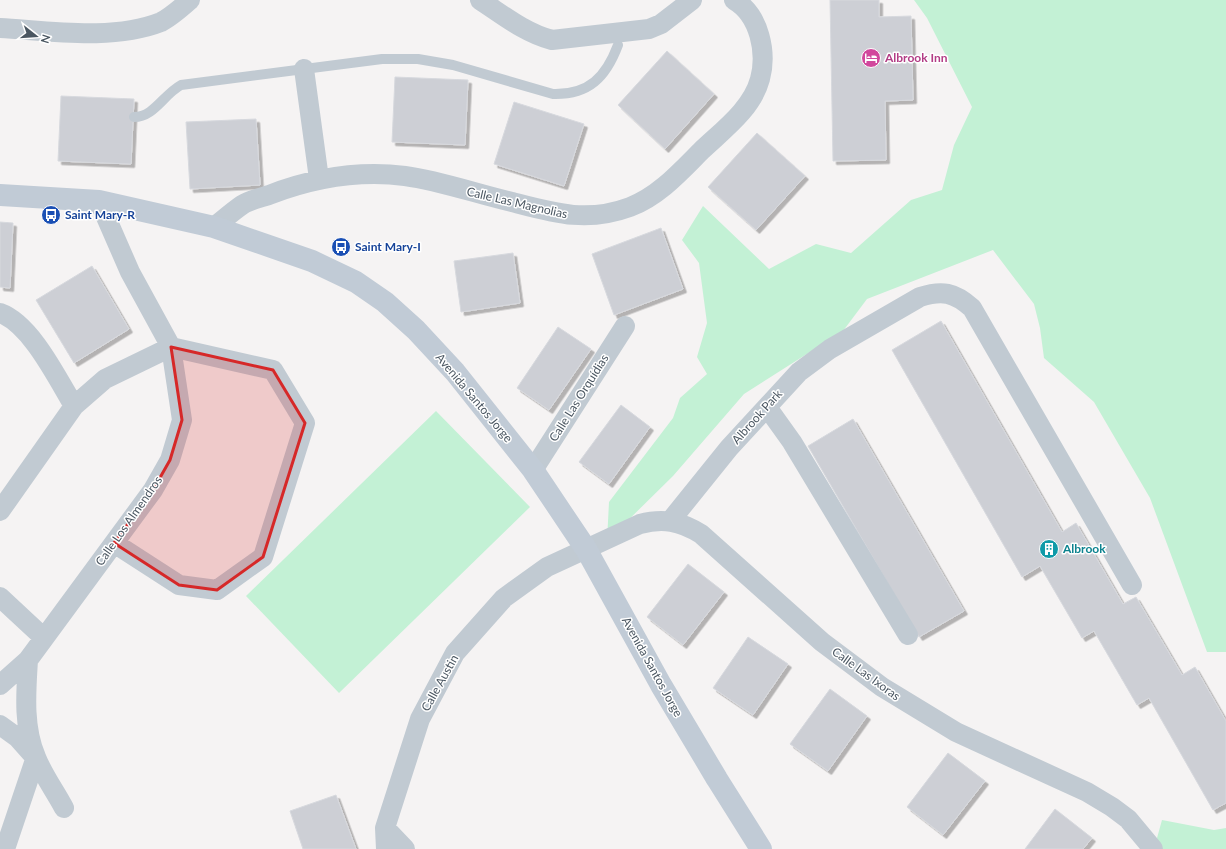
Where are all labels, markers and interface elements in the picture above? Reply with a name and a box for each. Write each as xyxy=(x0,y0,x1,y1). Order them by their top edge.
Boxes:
north arrow xyxy=(16,16,56,56)
text: N xyxy=(39,33,53,45)
hotel icon: Albrook Inn xyxy=(860,47,882,69)
place label: Albrook Inn xyxy=(884,50,948,65)
street label: Calle Las Magnolias xyxy=(465,184,569,221)
bus stop icon: Saint Mary-R xyxy=(40,204,62,226)
place label: Saint Mary-R xyxy=(65,207,135,222)
bus stop icon: Saint Mary-I xyxy=(330,236,352,258)
place label: Saint Mary-I xyxy=(355,239,421,254)
street label: Avenida Santos Jorge xyxy=(433,350,516,445)
street label: Calle Las Orquídias xyxy=(546,351,611,444)
street label: Albrook Park xyxy=(728,386,786,447)
street label: Calle Los Almendros xyxy=(92,473,165,568)
building icon: Albrook xyxy=(1038,538,1060,560)
place label: Albrook xyxy=(1062,541,1106,556)
street label: Avenida Santos Jorge xyxy=(619,614,686,719)
street label: Calle Las Ixoras xyxy=(829,644,903,703)
street label: Calle Austin xyxy=(418,652,461,714)

